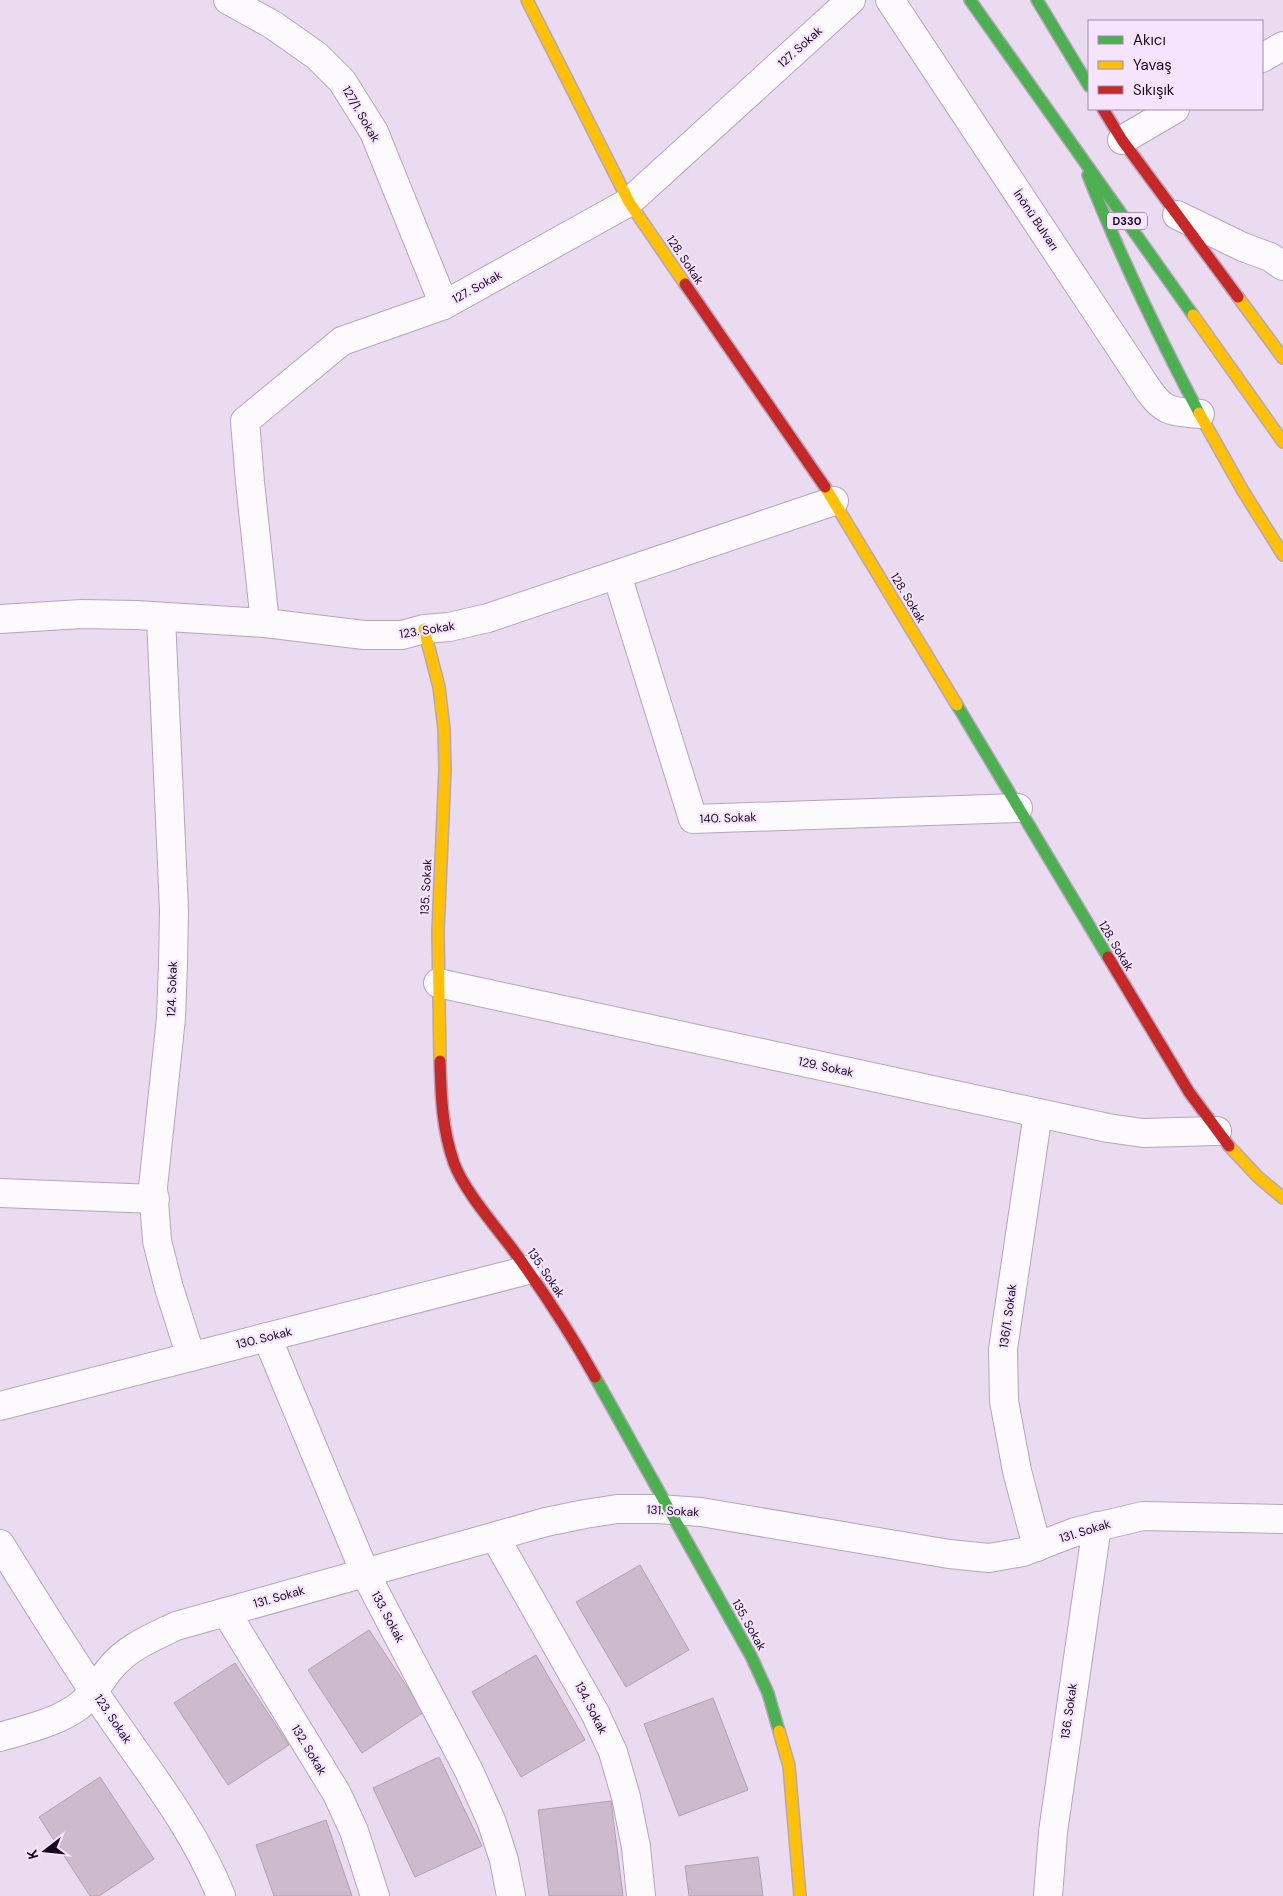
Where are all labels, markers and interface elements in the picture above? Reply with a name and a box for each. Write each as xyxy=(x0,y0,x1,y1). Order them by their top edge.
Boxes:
legend xyxy=(1088,20,1263,110)
street label: 127. Sokak xyxy=(774,23,826,71)
text: Akıcı xyxy=(1133,30,1166,50)
text: Yavaş xyxy=(1133,55,1172,75)
text: Sıkışık xyxy=(1133,80,1175,100)
street label: 127/1. Sokak xyxy=(338,83,384,145)
street label: İnönü Bulvarı xyxy=(1010,186,1062,254)
road number: D330 xyxy=(1107,212,1147,230)
street label: 128. Sokak xyxy=(663,232,707,288)
street label: 127. Sokak xyxy=(449,267,505,307)
street label: 128. Sokak xyxy=(887,570,929,626)
street label: 123. Sokak xyxy=(398,618,456,642)
street label: 140. Sokak xyxy=(699,809,757,827)
street label: 135. Sokak xyxy=(417,858,435,916)
street label: 128. Sokak xyxy=(1095,918,1137,974)
street label: 124. Sokak xyxy=(163,961,181,1017)
street label: 129. Sokak xyxy=(797,1053,855,1081)
street label: 135. Sokak xyxy=(524,1245,568,1301)
street label: 136/1. Sokak xyxy=(996,1283,1020,1349)
street label: 130. Sokak xyxy=(235,1323,293,1353)
street label: 131. Sokak xyxy=(646,1502,700,1520)
street label: 131. Sokak xyxy=(1058,1516,1112,1546)
street label: 131. Sokak xyxy=(252,1582,306,1612)
street label: 133. Sokak xyxy=(368,1588,408,1646)
street label: 135. Sokak xyxy=(728,1596,770,1654)
street label: 134. Sokak xyxy=(571,1679,611,1737)
street label: 136. Sokak xyxy=(1057,1682,1081,1740)
street label: 123. Sokak xyxy=(91,1691,135,1747)
street label: 132. Sokak xyxy=(288,1722,330,1778)
north arrow xyxy=(20,1826,70,1876)
text: K xyxy=(23,1848,42,1861)

